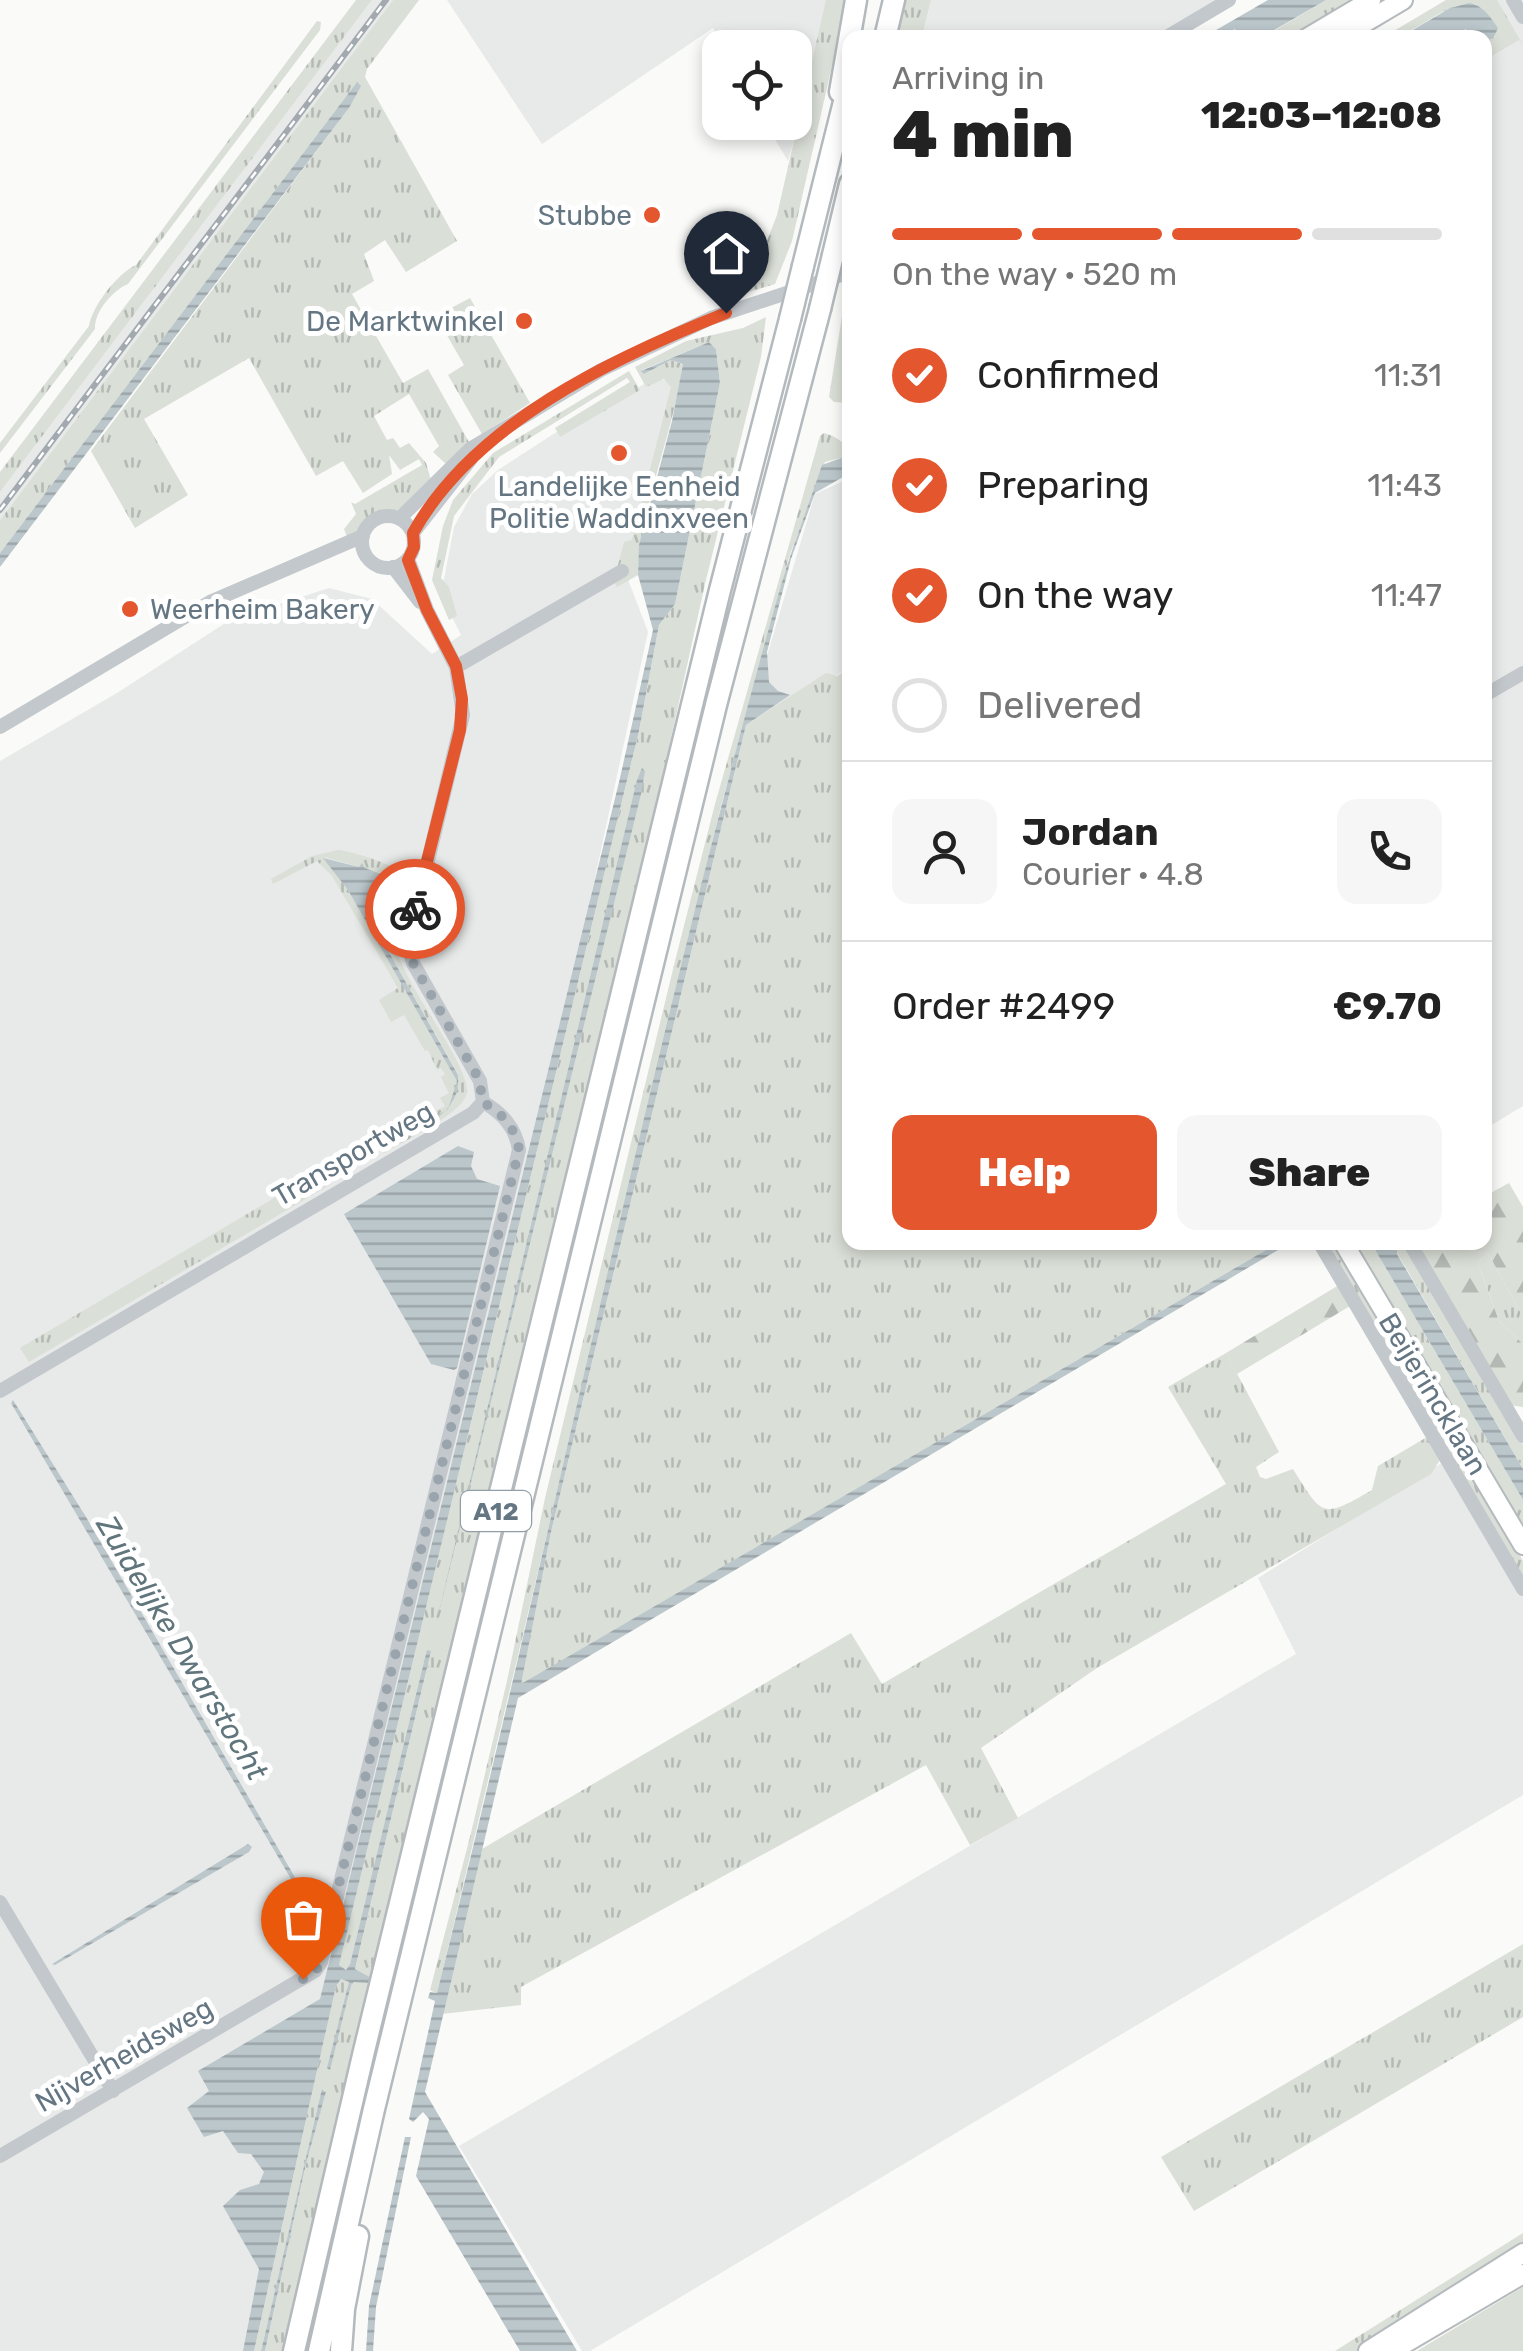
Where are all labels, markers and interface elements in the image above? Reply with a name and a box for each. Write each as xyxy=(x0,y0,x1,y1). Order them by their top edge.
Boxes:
map controls xyxy=(702,30,812,140)
button: locate xyxy=(702,30,812,140)
text: Arriving in xyxy=(892,59,1044,97)
text: 12:03–12:08 xyxy=(1201,92,1442,138)
text: 4 min xyxy=(892,96,1074,173)
place label: Stubbe xyxy=(538,199,632,232)
marker: Stubbe xyxy=(641,204,663,226)
pin xyxy=(684,211,769,314)
icon: home xyxy=(699,226,754,281)
text: On the way · 520 m xyxy=(892,255,1177,293)
place label: De Marktwinkel xyxy=(306,305,504,338)
marker: De Marktwinkel xyxy=(513,310,535,332)
icon: check xyxy=(892,348,947,403)
text: Confirmed xyxy=(977,352,1160,398)
text: 11:31 xyxy=(1374,356,1442,394)
marker: Landelijke Eenheid Politie Waddinxveen xyxy=(608,442,630,464)
icon: check xyxy=(892,458,947,513)
text: Preparing xyxy=(977,462,1150,508)
text: 11:43 xyxy=(1367,466,1442,504)
place label: Landelijke Eenheid Politie Waddinxveen xyxy=(489,470,749,535)
icon: check xyxy=(892,568,947,623)
text: On the way xyxy=(977,572,1173,618)
text: 11:47 xyxy=(1371,576,1442,614)
place label: Weerheim Bakery xyxy=(150,593,375,626)
marker: Weerheim Bakery xyxy=(119,598,141,620)
text: Delivered xyxy=(977,682,1142,728)
button: person xyxy=(892,799,997,904)
button: phone xyxy=(1337,799,1442,904)
text: Jordan xyxy=(1022,809,1159,855)
text: Courier · 4.8 xyxy=(1022,855,1204,893)
courier xyxy=(365,859,465,959)
icon: bike xyxy=(388,882,443,937)
text: Order #2499 xyxy=(892,983,1115,1029)
text: €9.70 xyxy=(1333,983,1442,1029)
street label: Transportweg xyxy=(267,1095,439,1213)
button: Help xyxy=(892,1115,1157,1230)
button: Share xyxy=(1177,1115,1442,1230)
street label: Beijerincklaan xyxy=(1372,1307,1494,1481)
road number: A12 xyxy=(461,1491,531,1531)
water label: Zuidelijke Dwarstocht xyxy=(88,1508,276,1787)
pin xyxy=(261,1877,346,1980)
icon: bag xyxy=(276,1892,331,1947)
street label: Nijverheidsweg xyxy=(29,1991,219,2119)

